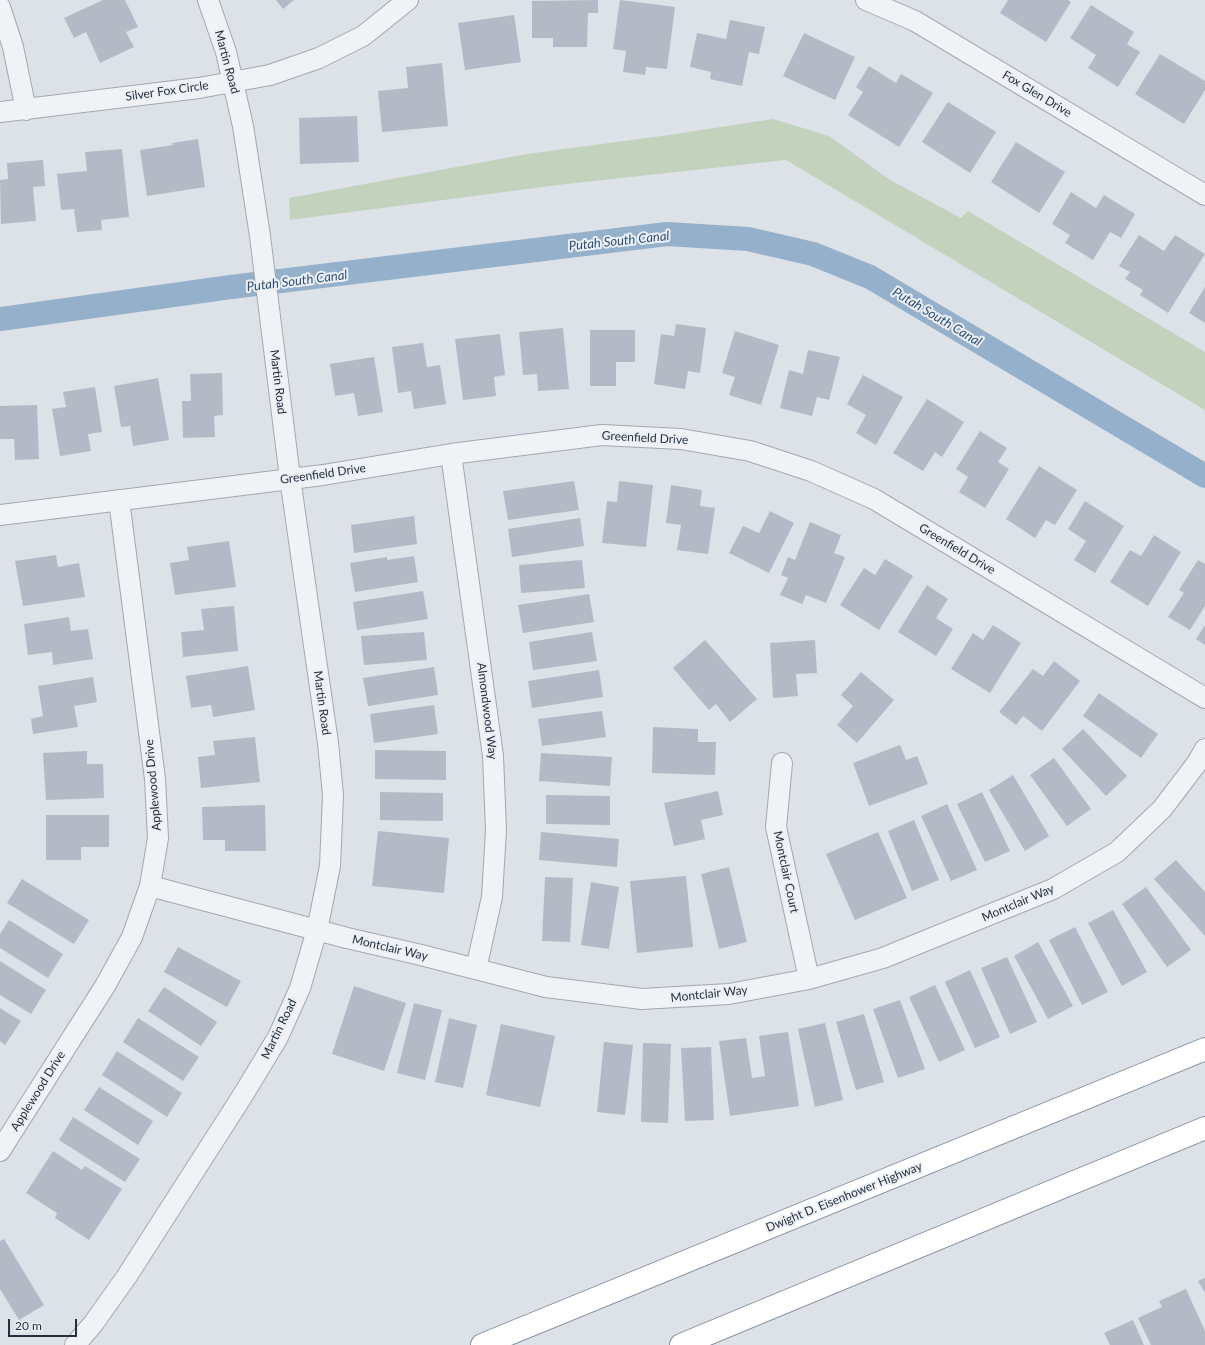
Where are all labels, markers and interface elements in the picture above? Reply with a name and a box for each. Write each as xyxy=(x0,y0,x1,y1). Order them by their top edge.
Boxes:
street label: Martin Road xyxy=(212,29,242,95)
street label: Fox Glen Drive xyxy=(1000,68,1074,120)
street label: Silver Fox Circle xyxy=(125,78,209,104)
water label: Putah South Canal xyxy=(568,228,670,254)
water label: Putah South Canal xyxy=(246,267,348,295)
water label: Putah South Canal xyxy=(890,284,984,350)
street label: Martin Road xyxy=(267,349,289,415)
street label: Greenfield Drive xyxy=(601,429,689,447)
street label: Greenfield Drive xyxy=(279,461,367,487)
street label: Greenfield Drive xyxy=(916,521,998,577)
street label: Almondwood Way xyxy=(474,662,500,760)
street label: Martin Road xyxy=(310,670,334,736)
street label: Applewood Drive xyxy=(142,739,164,831)
street label: Montclair Court xyxy=(770,830,802,914)
street label: Montclair Way xyxy=(980,881,1056,925)
street label: Montclair Way xyxy=(351,932,429,964)
street label: Montclair Way xyxy=(670,983,748,1005)
street label: Martin Road xyxy=(258,997,300,1061)
street label: Applewood Drive xyxy=(8,1048,68,1134)
street label: Dwight D. Eisenhower Highway xyxy=(764,1159,924,1235)
scale bar xyxy=(10,1311,79,1337)
text: 20 m xyxy=(15,1318,42,1333)

